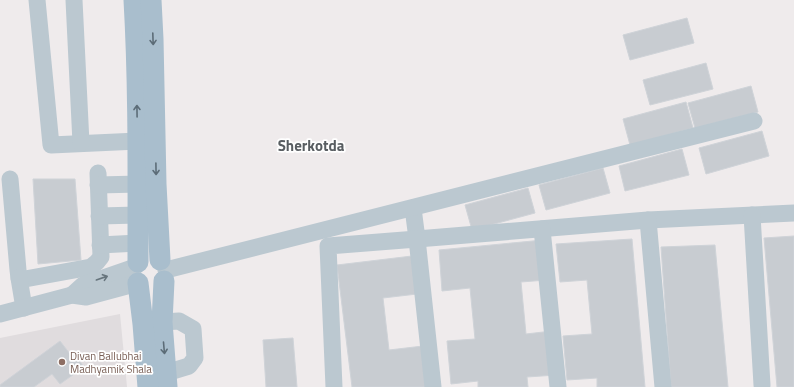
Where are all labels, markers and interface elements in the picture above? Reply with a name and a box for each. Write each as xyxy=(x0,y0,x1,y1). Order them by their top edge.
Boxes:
one-way arrow xyxy=(150,32,157,45)
one-way arrow xyxy=(133,105,141,118)
district label: Sherkotda xyxy=(278,134,345,157)
one-way arrow xyxy=(152,162,160,175)
one-way arrow xyxy=(95,274,108,281)
one-way arrow xyxy=(161,341,168,354)
place label: Divan Ballubhai Madhyamik Shala xyxy=(70,348,152,377)
marker: Divan Ballubhai Madhyamik Shala xyxy=(57,357,67,367)

